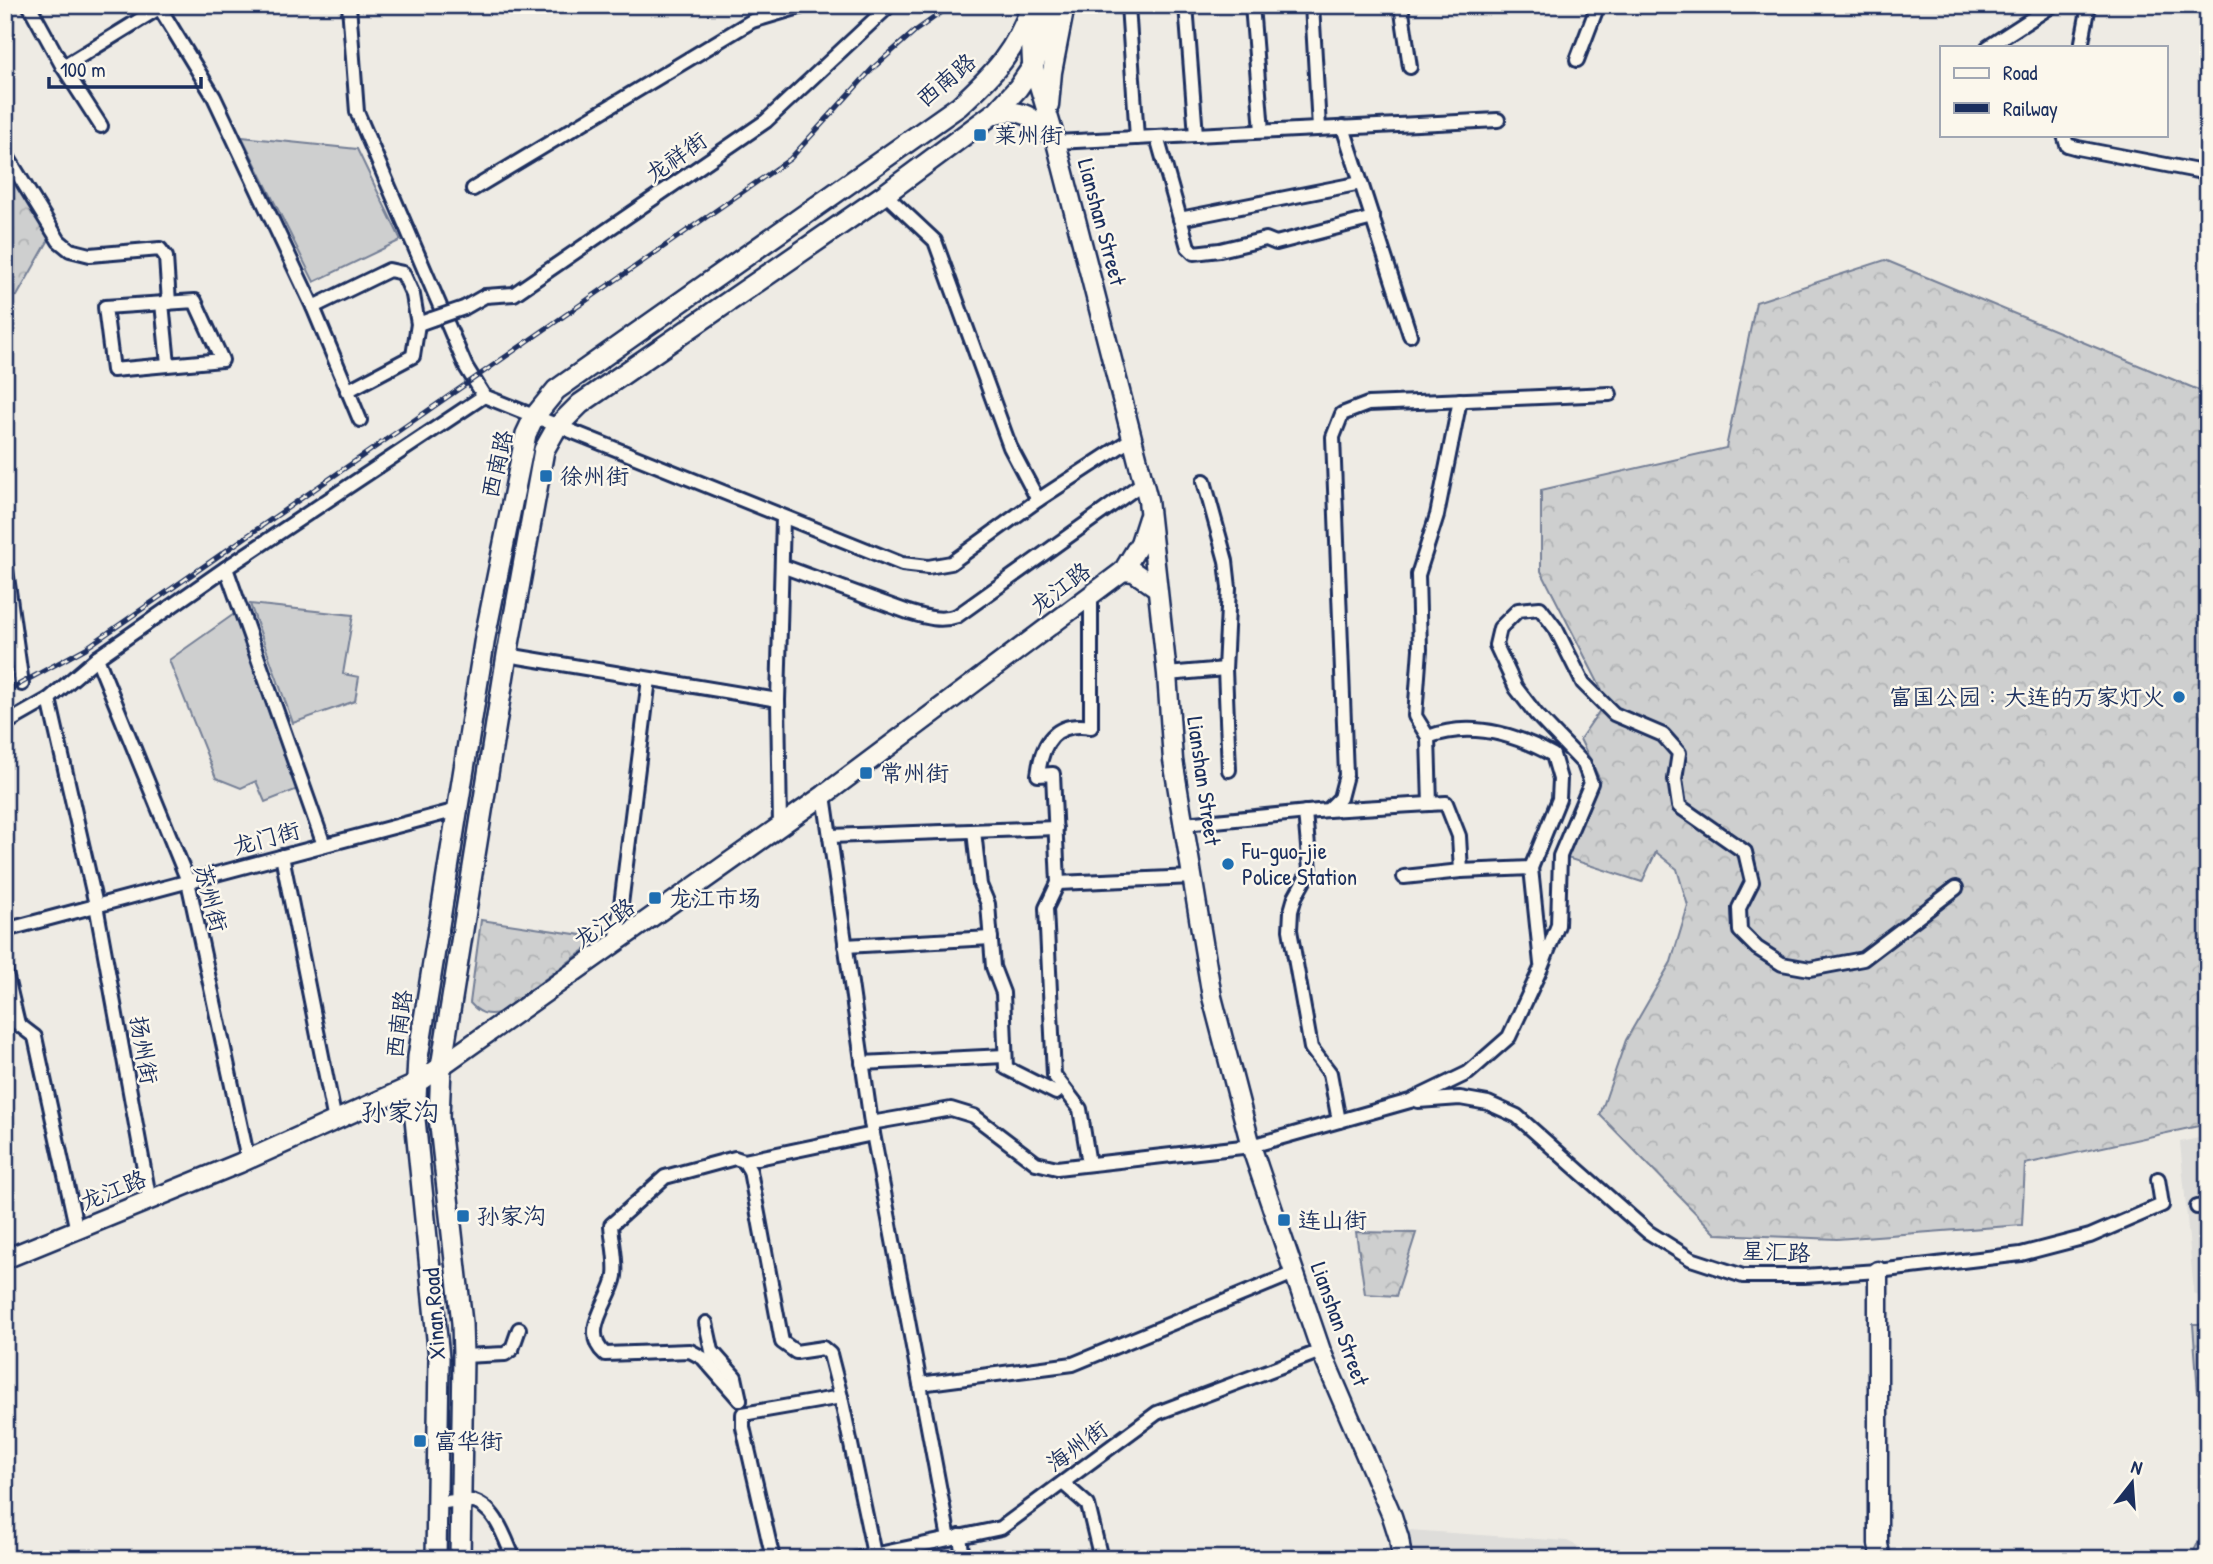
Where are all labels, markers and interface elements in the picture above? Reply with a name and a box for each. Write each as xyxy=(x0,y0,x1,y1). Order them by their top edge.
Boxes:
scale bar xyxy=(49,46,201,90)
street label: 西南路 xyxy=(909,46,982,114)
legend xyxy=(1940,46,2168,136)
text: 100 m xyxy=(60,55,106,84)
text: Road xyxy=(2003,58,2037,87)
text: Railway xyxy=(2003,94,2058,123)
place label: 莱州街 xyxy=(994,119,1063,150)
street label: 龙祥街 xyxy=(639,124,713,189)
marker: 莱州街 xyxy=(972,127,988,143)
street label: Lianshan Street xyxy=(1071,155,1135,290)
street label: 西南路 xyxy=(474,427,519,501)
place label: 徐州街 xyxy=(560,460,629,491)
marker: 徐州街 xyxy=(538,468,554,484)
street label: 龙江路 xyxy=(1023,554,1097,621)
place label: 富国公园：大连的万家灯火 xyxy=(1889,681,2165,712)
marker: 富国公园：大连的万家灯火 xyxy=(2171,689,2187,705)
street label: Lianshan Street xyxy=(1180,714,1229,848)
place label: 常州街 xyxy=(880,757,949,788)
marker: 常州街 xyxy=(858,765,874,781)
street label: 龙门街 xyxy=(229,814,303,861)
place label: Fu-guo-jie Police Station xyxy=(1241,835,1357,892)
marker: Fu-guo-jie Police Station xyxy=(1220,856,1236,872)
street label: 苏州街 xyxy=(188,861,235,935)
place label: 龙江市场 xyxy=(669,882,761,913)
street label: 龙江路 xyxy=(567,890,641,955)
marker: 龙江市场 xyxy=(647,890,663,906)
street label: 西南路 xyxy=(378,988,419,1060)
street label: 扬州街 xyxy=(123,1013,166,1087)
district label: 孙家沟 xyxy=(361,1094,439,1129)
street label: 龙江路 xyxy=(75,1162,151,1217)
place label: 孙家沟 xyxy=(477,1200,546,1231)
place label: 连山街 xyxy=(1298,1204,1367,1235)
marker: 孙家沟 xyxy=(455,1208,471,1224)
marker: 连山街 xyxy=(1276,1212,1292,1228)
street label: 星汇路 xyxy=(1741,1235,1811,1268)
street label: Lianshan Street xyxy=(1304,1257,1378,1391)
street label: Xinan Road xyxy=(415,1267,452,1361)
street label: 海州街 xyxy=(1040,1413,1114,1478)
place label: 富华街 xyxy=(434,1425,503,1456)
marker: 富华街 xyxy=(412,1433,428,1449)
north arrow xyxy=(2098,1448,2168,1518)
text: N xyxy=(2128,1453,2146,1481)

